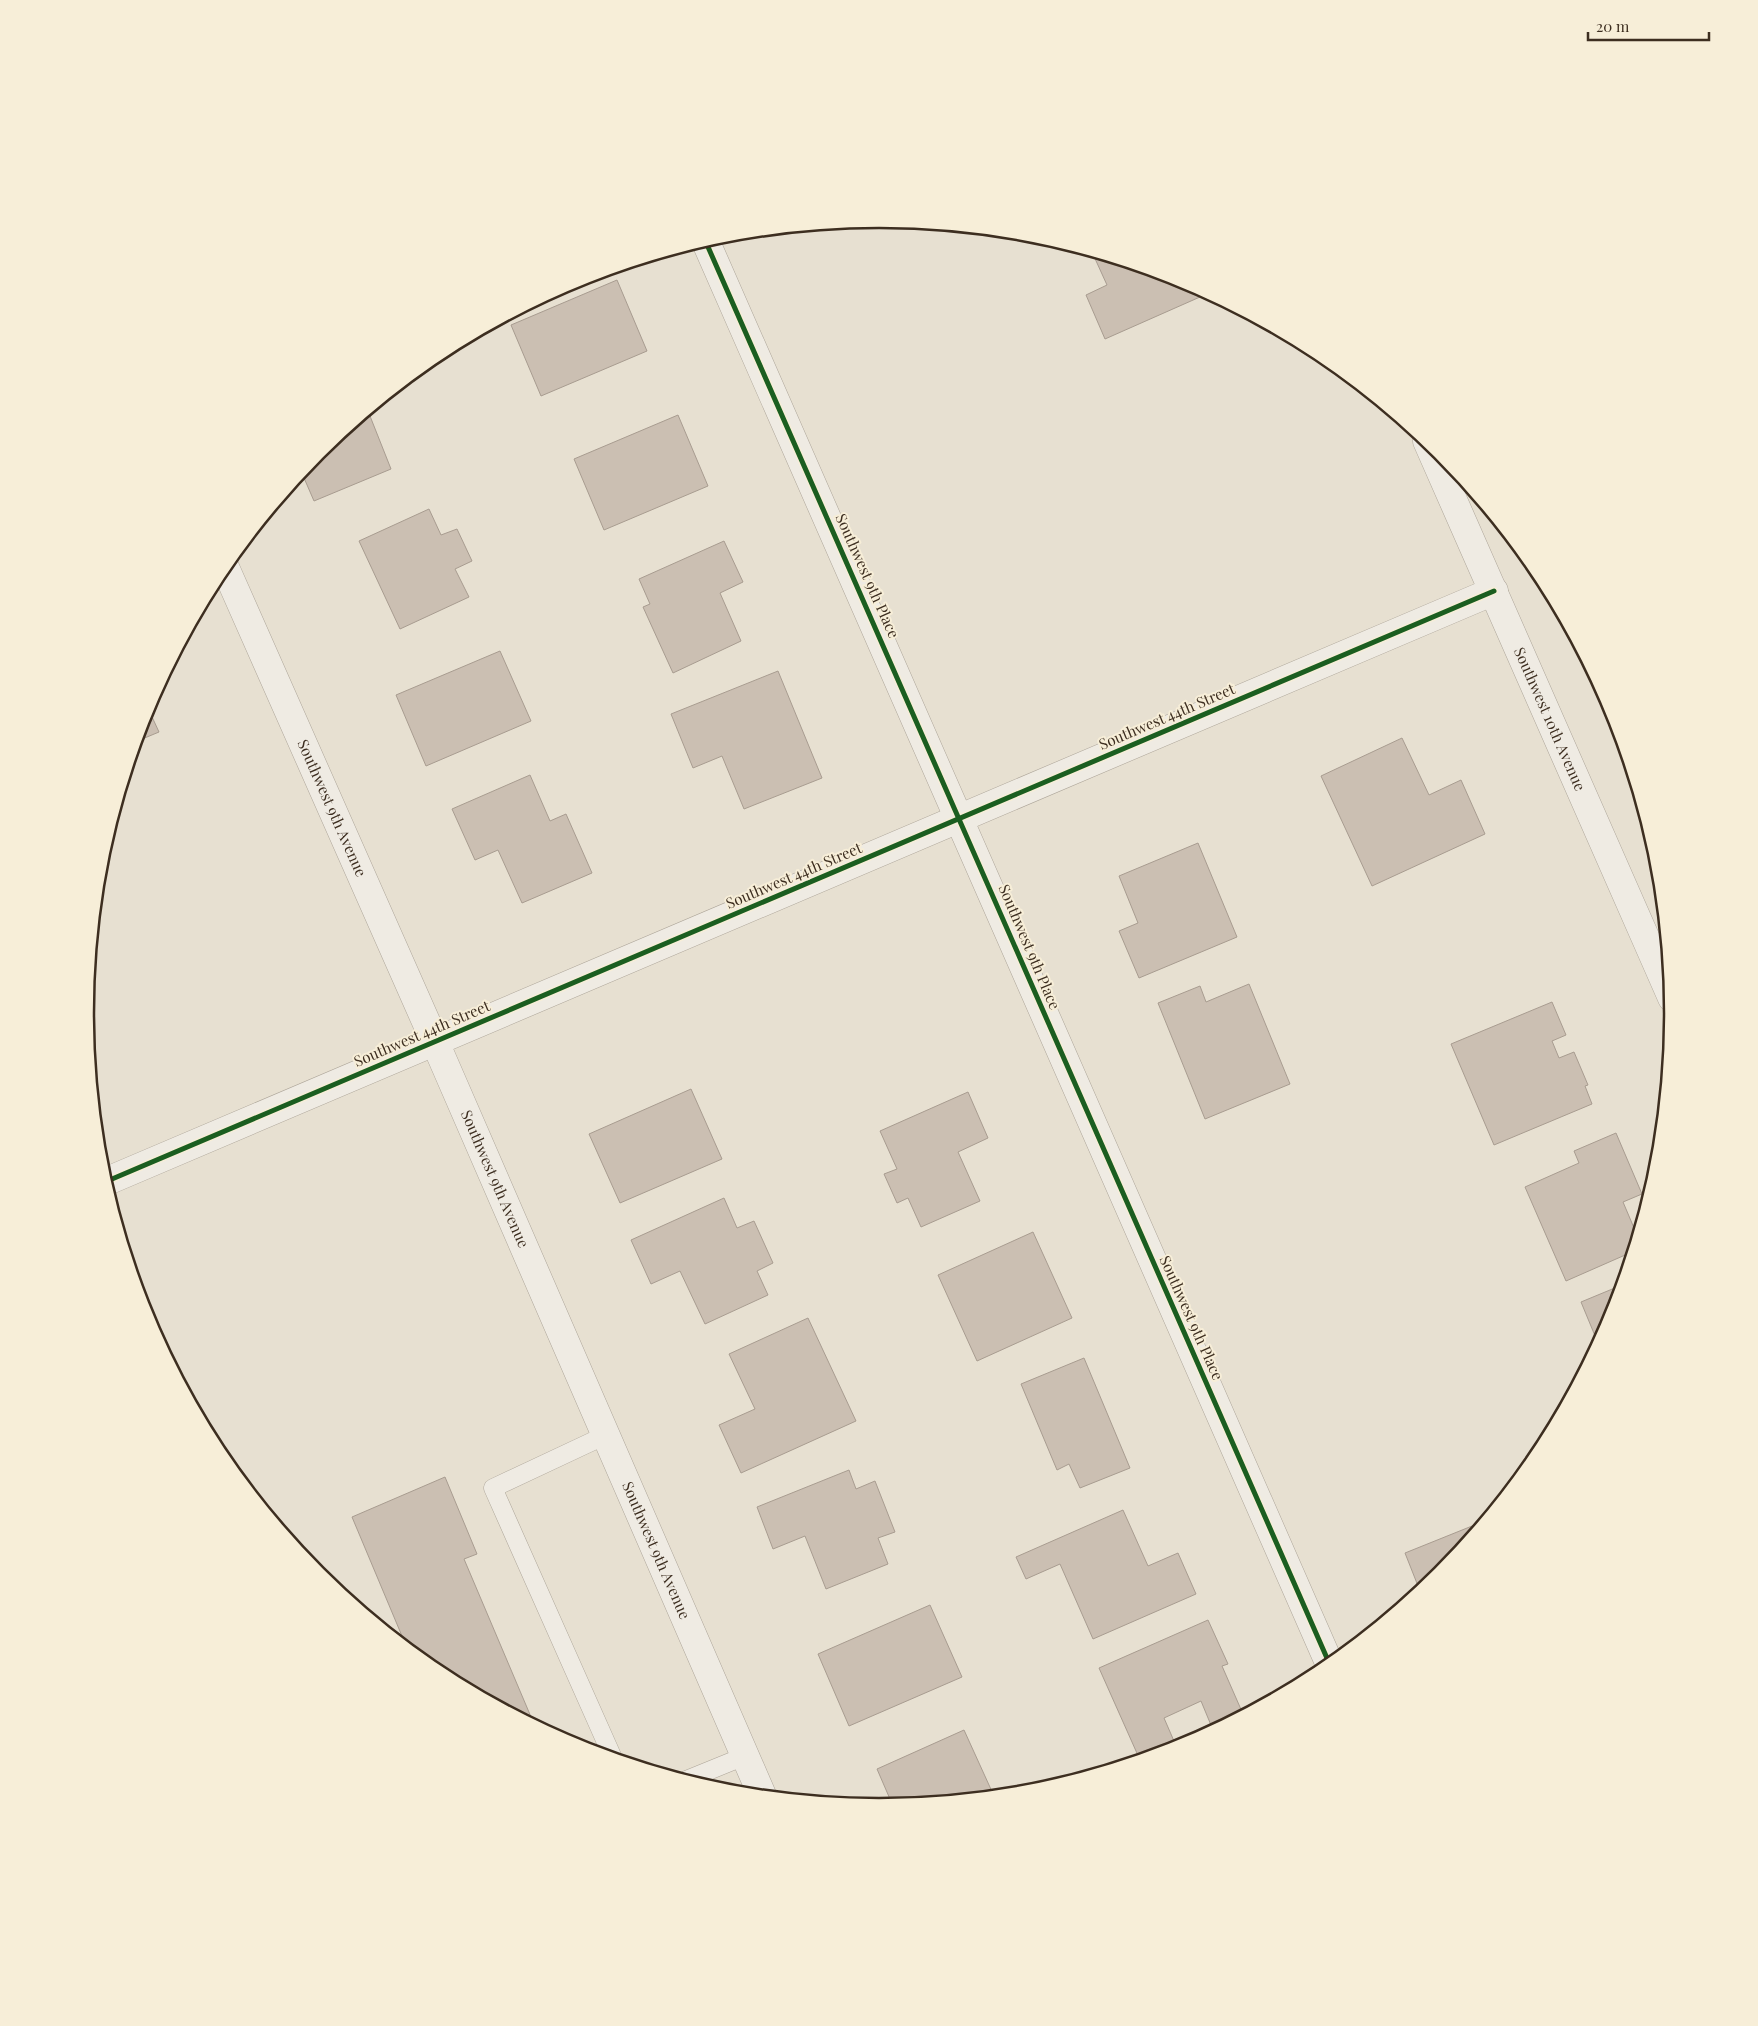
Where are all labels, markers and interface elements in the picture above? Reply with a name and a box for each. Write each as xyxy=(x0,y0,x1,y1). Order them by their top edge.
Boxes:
scale bar xyxy=(1588,10,1709,42)
text: 20 m xyxy=(1596,16,1630,36)
street label: Southwest 9th Place xyxy=(831,510,904,641)
street label: Southwest 10th Avenue xyxy=(1510,644,1591,794)
street label: Southwest 44th Street xyxy=(1095,678,1238,754)
street label: Southwest 9th Avenue xyxy=(293,736,372,880)
street label: Southwest 44th Street xyxy=(722,837,865,913)
street label: Southwest 9th Place xyxy=(994,881,1065,1012)
street label: Southwest 44th Street xyxy=(350,995,493,1071)
street label: Southwest 9th Avenue xyxy=(457,1107,534,1251)
street label: Southwest 9th Place xyxy=(1155,1252,1228,1383)
street label: Southwest 9th Avenue xyxy=(618,1478,695,1622)

